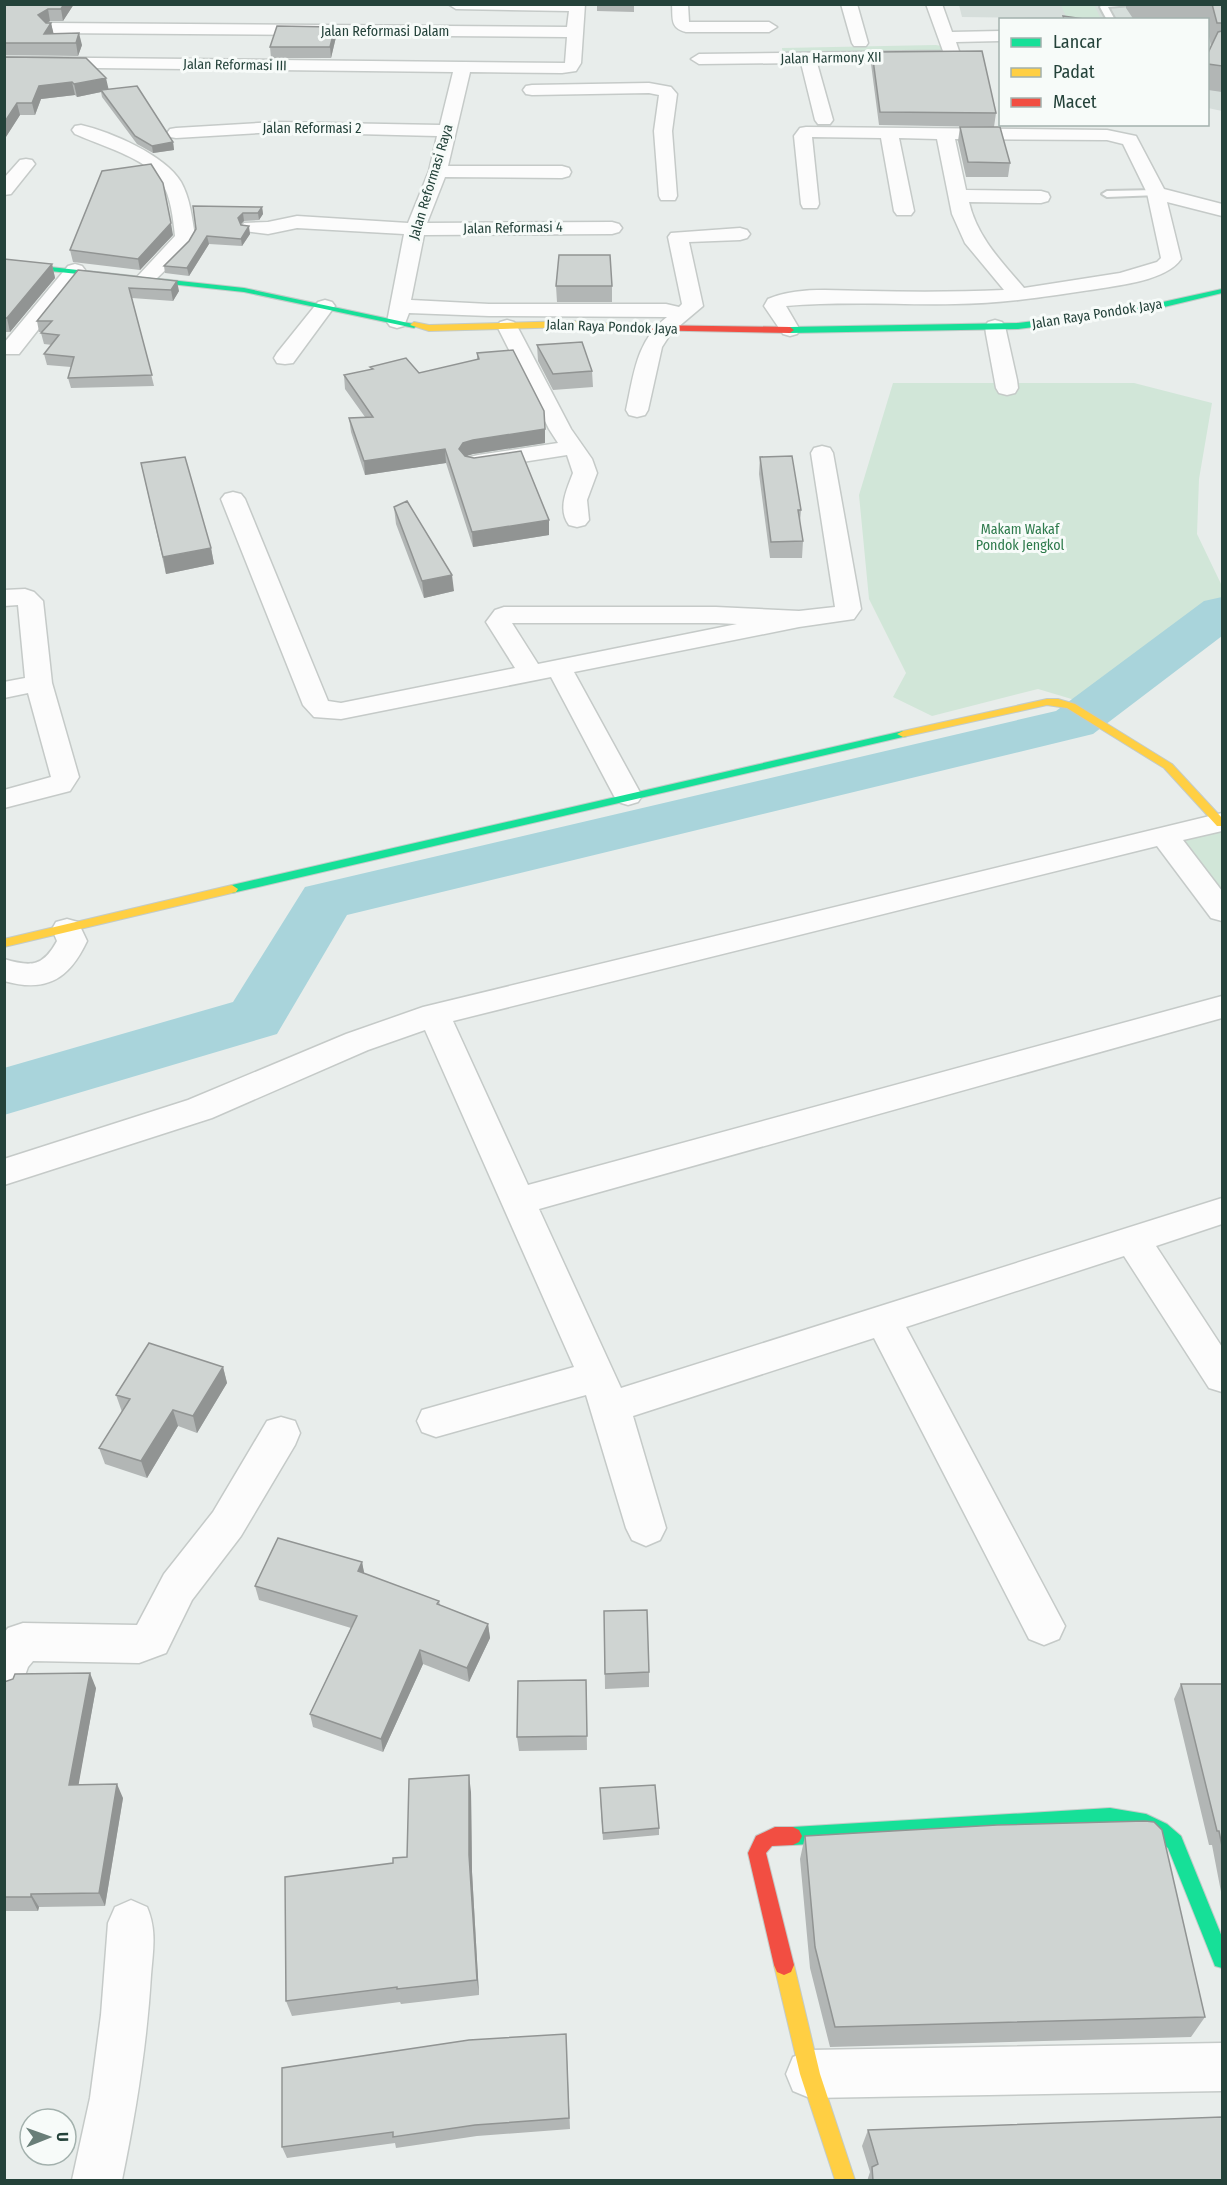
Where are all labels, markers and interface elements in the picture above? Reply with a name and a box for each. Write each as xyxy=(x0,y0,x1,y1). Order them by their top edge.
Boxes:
legend xyxy=(999,18,1209,126)
street label: Jalan Reformasi Dalam xyxy=(321,23,449,40)
text: Lancar xyxy=(1053,31,1102,53)
street label: Jalan Harmony XII xyxy=(780,49,882,67)
street label: Jalan Reformasi III xyxy=(183,56,287,74)
text: Padat xyxy=(1053,61,1095,83)
text: Macet xyxy=(1053,91,1097,113)
street label: Jalan Reformasi 2 xyxy=(263,120,361,137)
street label: Jalan Reformasi Raya xyxy=(405,122,457,242)
street label: Jalan Reformasi 4 xyxy=(463,219,563,237)
street label: Jalan Raya Pondok Jaya xyxy=(1031,295,1164,333)
street label: Jalan Raya Pondok Jaya xyxy=(546,316,678,338)
park label: Makam Wakaf Pondok Jengkol xyxy=(976,521,1065,554)
north arrow xyxy=(18,2107,78,2167)
text: U xyxy=(53,2132,72,2142)

